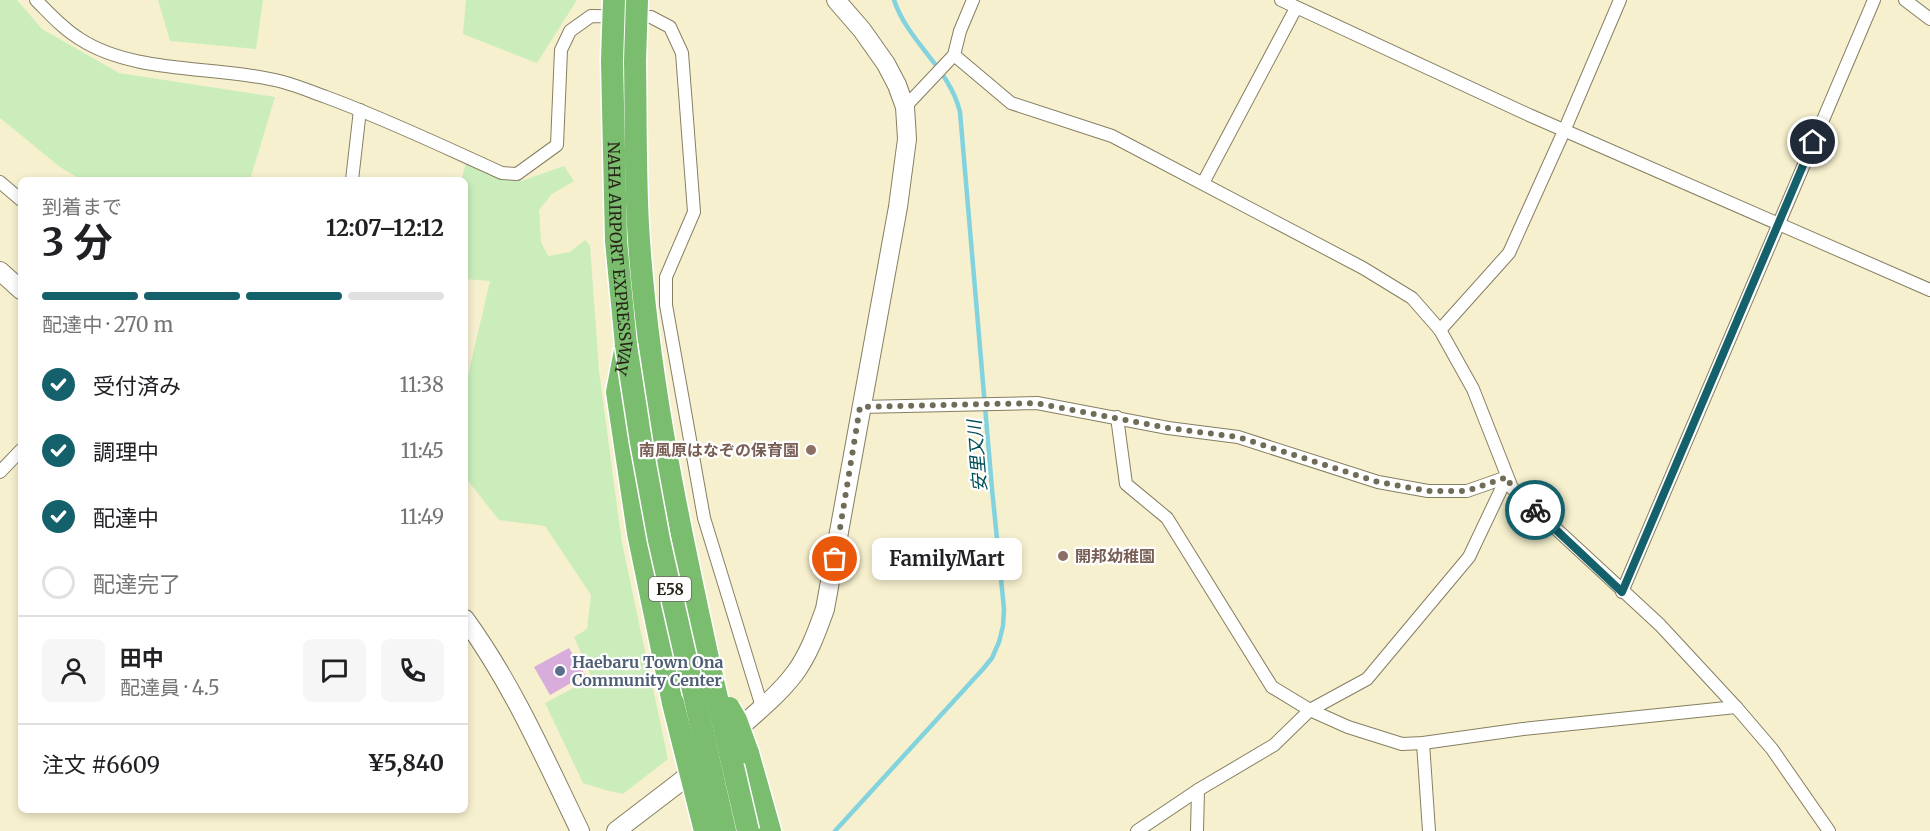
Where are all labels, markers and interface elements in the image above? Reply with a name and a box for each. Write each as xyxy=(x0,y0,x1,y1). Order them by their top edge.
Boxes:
pin xyxy=(1787,116,1838,167)
icon: home xyxy=(1796,125,1829,158)
street label: NAHA AIRPORT EXPRESSWAY xyxy=(604,141,637,378)
text: 到着まで xyxy=(42,194,122,219)
text: 12:07–12:12 xyxy=(326,214,444,242)
text: 3 分 xyxy=(42,218,113,267)
text: 配達中 · 270 m xyxy=(42,312,173,337)
icon: check xyxy=(42,368,75,401)
text: 受付済み xyxy=(93,372,181,400)
text: 11:38 xyxy=(400,372,444,397)
water label: 安里又川 xyxy=(962,417,992,493)
icon: check xyxy=(42,434,75,467)
text: 調理中 xyxy=(93,438,159,466)
text: 11:45 xyxy=(401,438,444,463)
place label: 南風原はなぞの保育園 xyxy=(639,440,799,460)
marker: 南風原はなぞの保育園 xyxy=(804,443,818,457)
courier xyxy=(1505,480,1565,540)
icon: bike xyxy=(1519,494,1552,527)
icon: check xyxy=(42,500,75,533)
text: 配達中 xyxy=(93,504,159,532)
text: 11:49 xyxy=(400,504,444,529)
pin xyxy=(809,533,860,584)
callout: FamilyMart xyxy=(871,538,1021,580)
icon: bag xyxy=(818,542,851,575)
text: FamilyMart xyxy=(889,546,1005,571)
place label: 開邦幼稚園 xyxy=(1075,546,1155,566)
marker: 開邦幼稚園 xyxy=(1056,549,1070,563)
text: 配達完了 xyxy=(93,570,181,598)
road number: E58 xyxy=(649,577,691,601)
button: person xyxy=(42,639,105,702)
button: chat xyxy=(303,639,366,702)
button: phone xyxy=(381,639,444,702)
text: 田中 xyxy=(120,644,164,672)
place label: Haebaru Town Ona Community Center xyxy=(572,652,724,690)
marker: Haebaru Town Ona Community Center xyxy=(553,664,567,678)
text: 配達員 · 4.5 xyxy=(120,675,220,700)
text: ¥5,840 xyxy=(367,749,444,777)
text: 注文 #6609 xyxy=(42,751,160,779)

